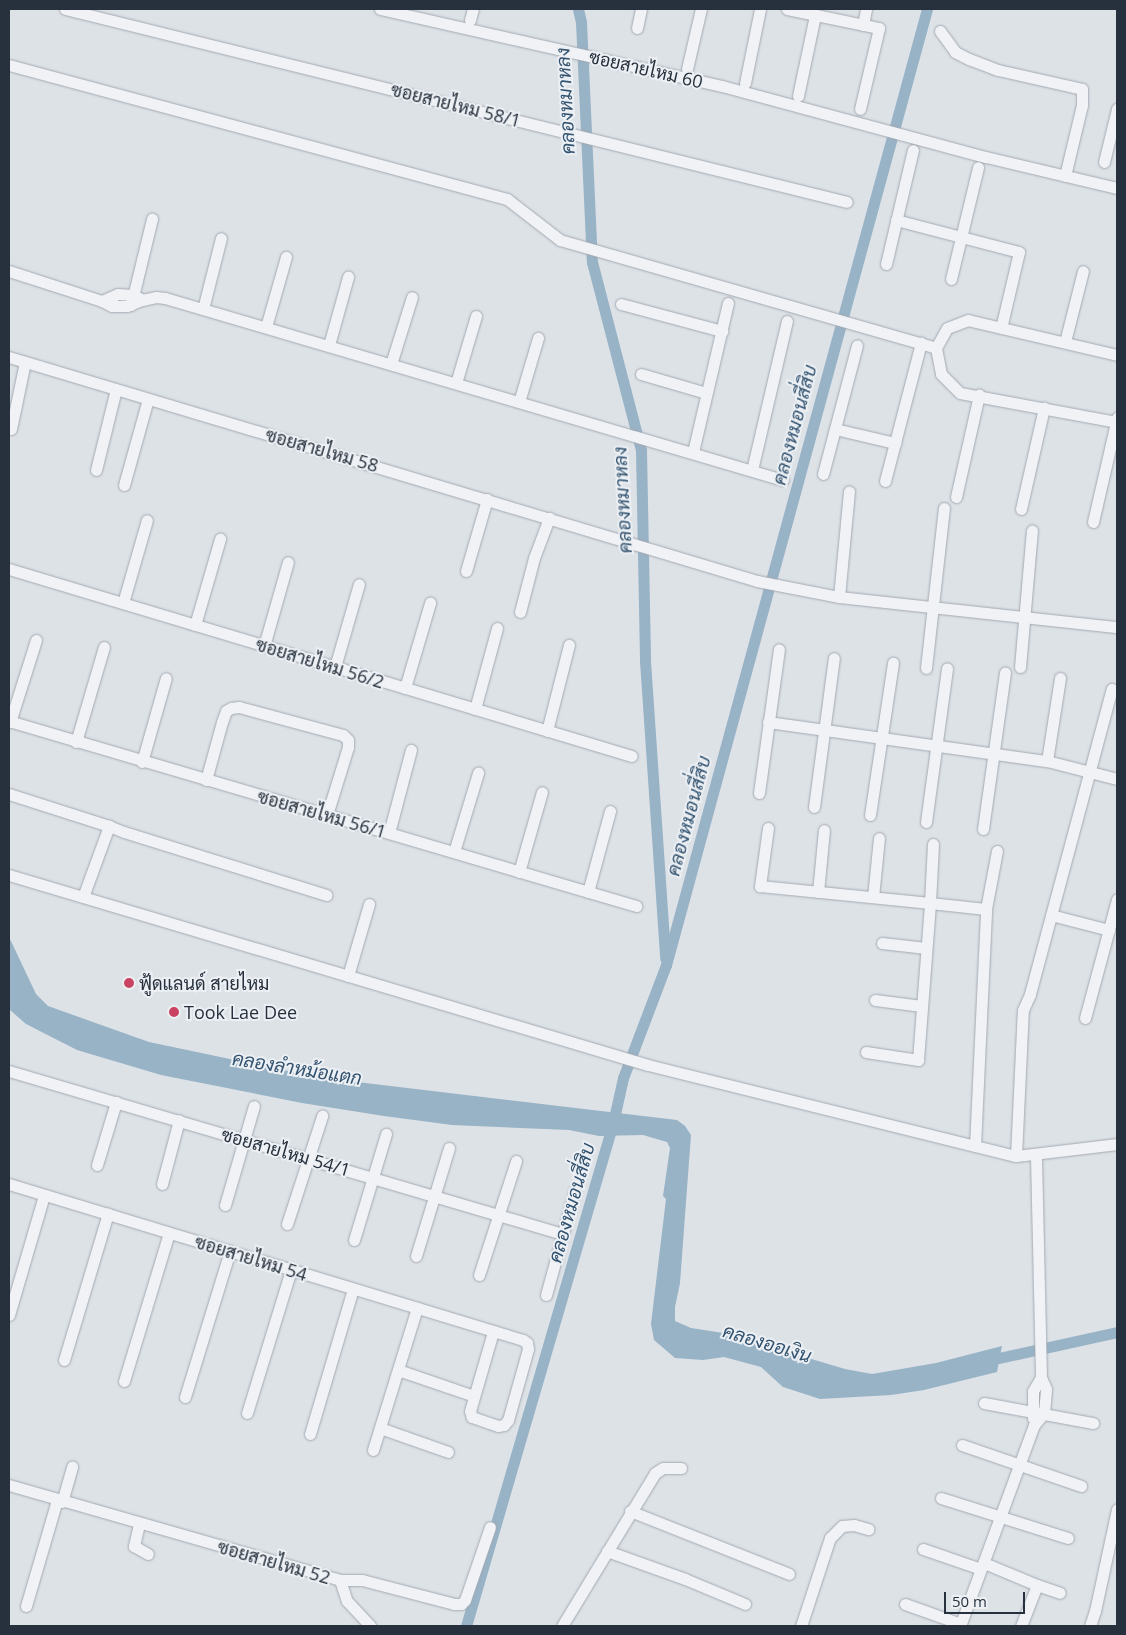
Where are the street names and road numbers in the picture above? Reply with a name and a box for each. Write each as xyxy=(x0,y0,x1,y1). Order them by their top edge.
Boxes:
street label: ซอยสายไหม 60 xyxy=(587,45,705,93)
street label: ซอยสายไหม 58/1 xyxy=(389,78,523,132)
street label: ซอยสายไหม 58 xyxy=(263,424,381,476)
street label: ซอยสายไหม 56/2 xyxy=(253,633,387,693)
street label: ซอยสายไหม 56/1 xyxy=(255,785,389,843)
street label: ซอยสายไหม 54/1 xyxy=(219,1123,353,1181)
street label: ซอยสายไหม 54 xyxy=(192,1231,310,1285)
street label: ซอยสายไหม 52 xyxy=(215,1536,333,1588)

